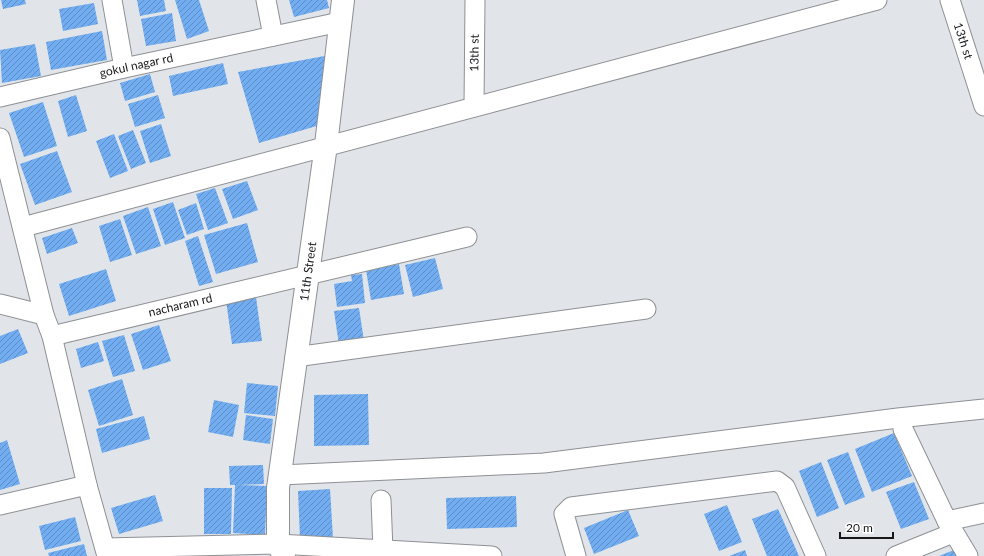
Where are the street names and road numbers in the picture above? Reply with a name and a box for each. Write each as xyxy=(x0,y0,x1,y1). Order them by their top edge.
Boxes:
street label: 13th st xyxy=(951,21,977,62)
street label: 13th st xyxy=(466,33,482,72)
street label: gokul nagar rd xyxy=(98,50,174,80)
street label: 11th Street xyxy=(296,240,319,302)
street label: nacharam rd xyxy=(147,290,214,320)

